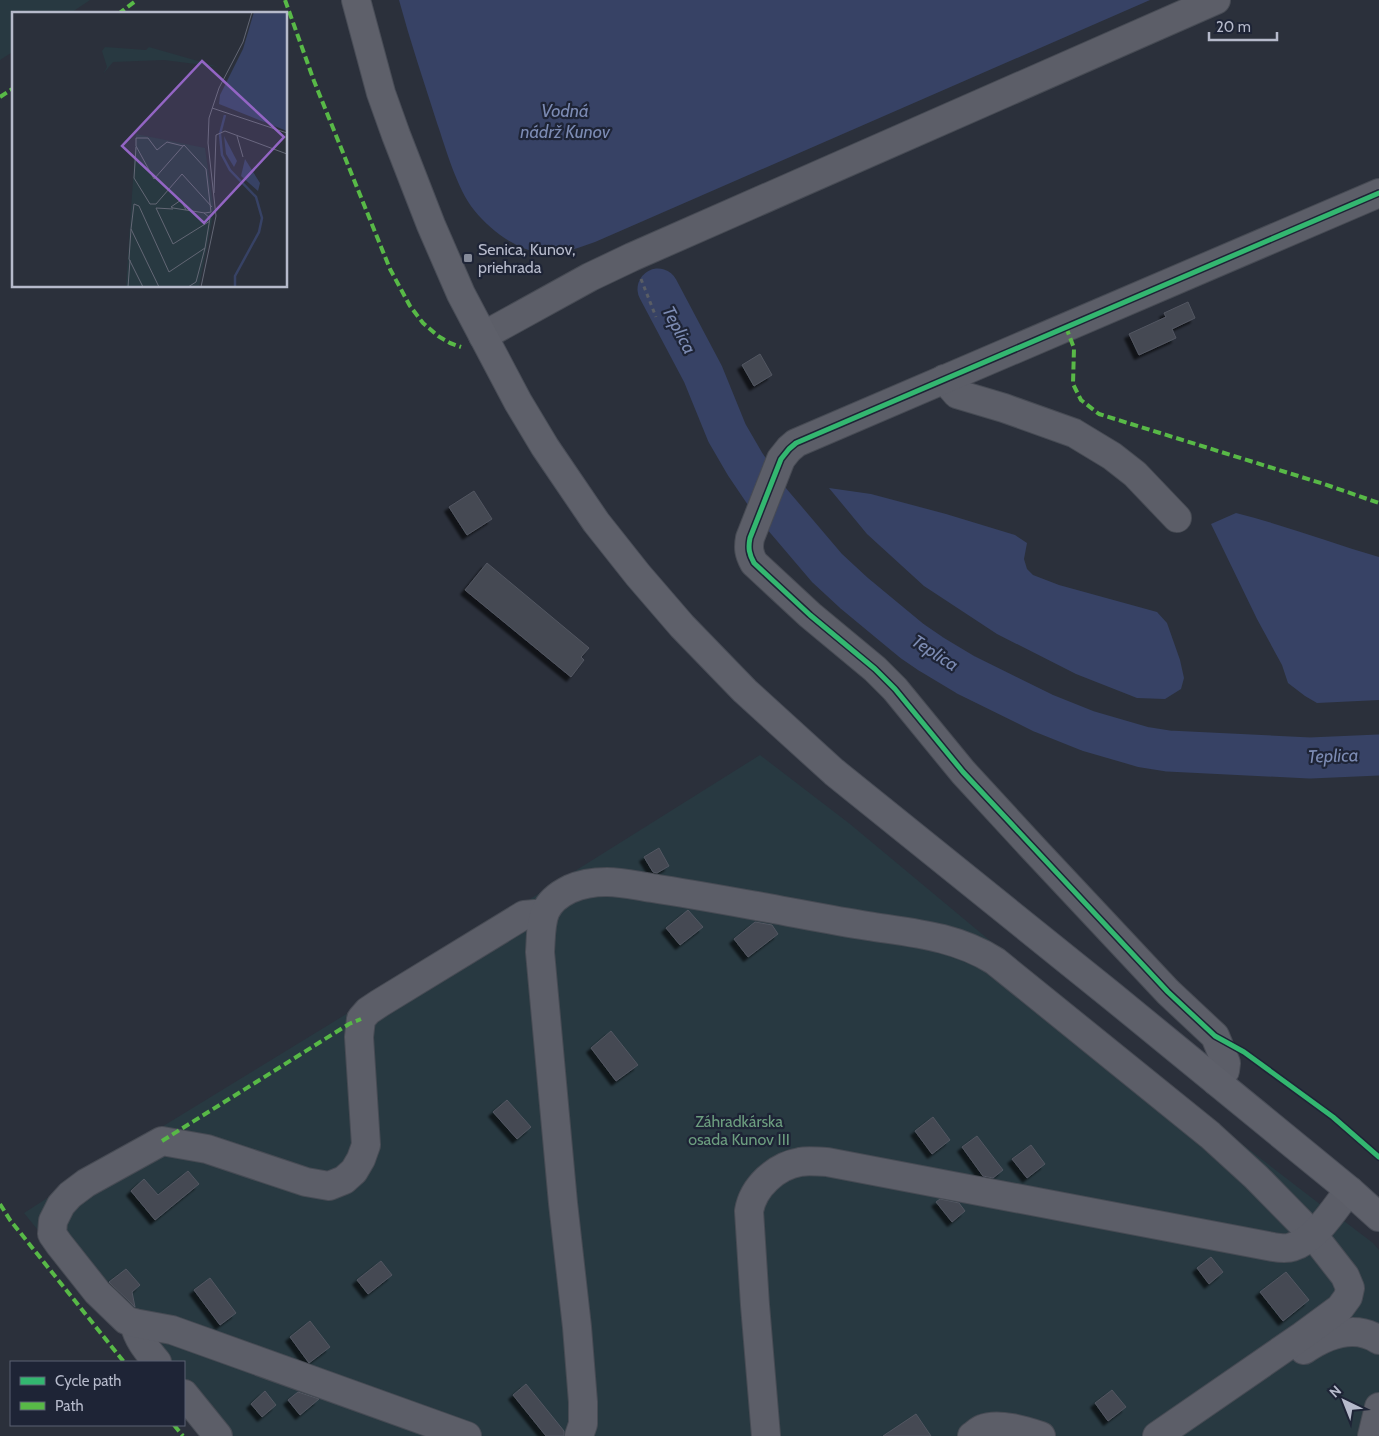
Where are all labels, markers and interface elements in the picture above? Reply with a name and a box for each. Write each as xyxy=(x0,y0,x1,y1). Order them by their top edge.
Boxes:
scale bar xyxy=(1209,10,1276,42)
inset map xyxy=(12,12,288,288)
text: 20 m xyxy=(1216,18,1251,36)
water label: Vodná nádrž Kunov xyxy=(520,100,611,143)
place label: Senica, Kunov, priehrada xyxy=(478,240,575,277)
marker: Senica, Kunov, priehrada xyxy=(462,252,474,264)
water label: Teplica xyxy=(657,302,701,358)
water label: Teplica xyxy=(908,630,962,676)
water label: Teplica xyxy=(1307,744,1359,768)
park label: Záhradkárska osada Kunov III xyxy=(688,1112,790,1149)
legend xyxy=(10,1361,185,1426)
text: Cycle path xyxy=(55,1372,121,1390)
north arrow xyxy=(1319,1376,1369,1426)
text: N xyxy=(1325,1382,1345,1401)
text: Path xyxy=(55,1397,84,1415)

